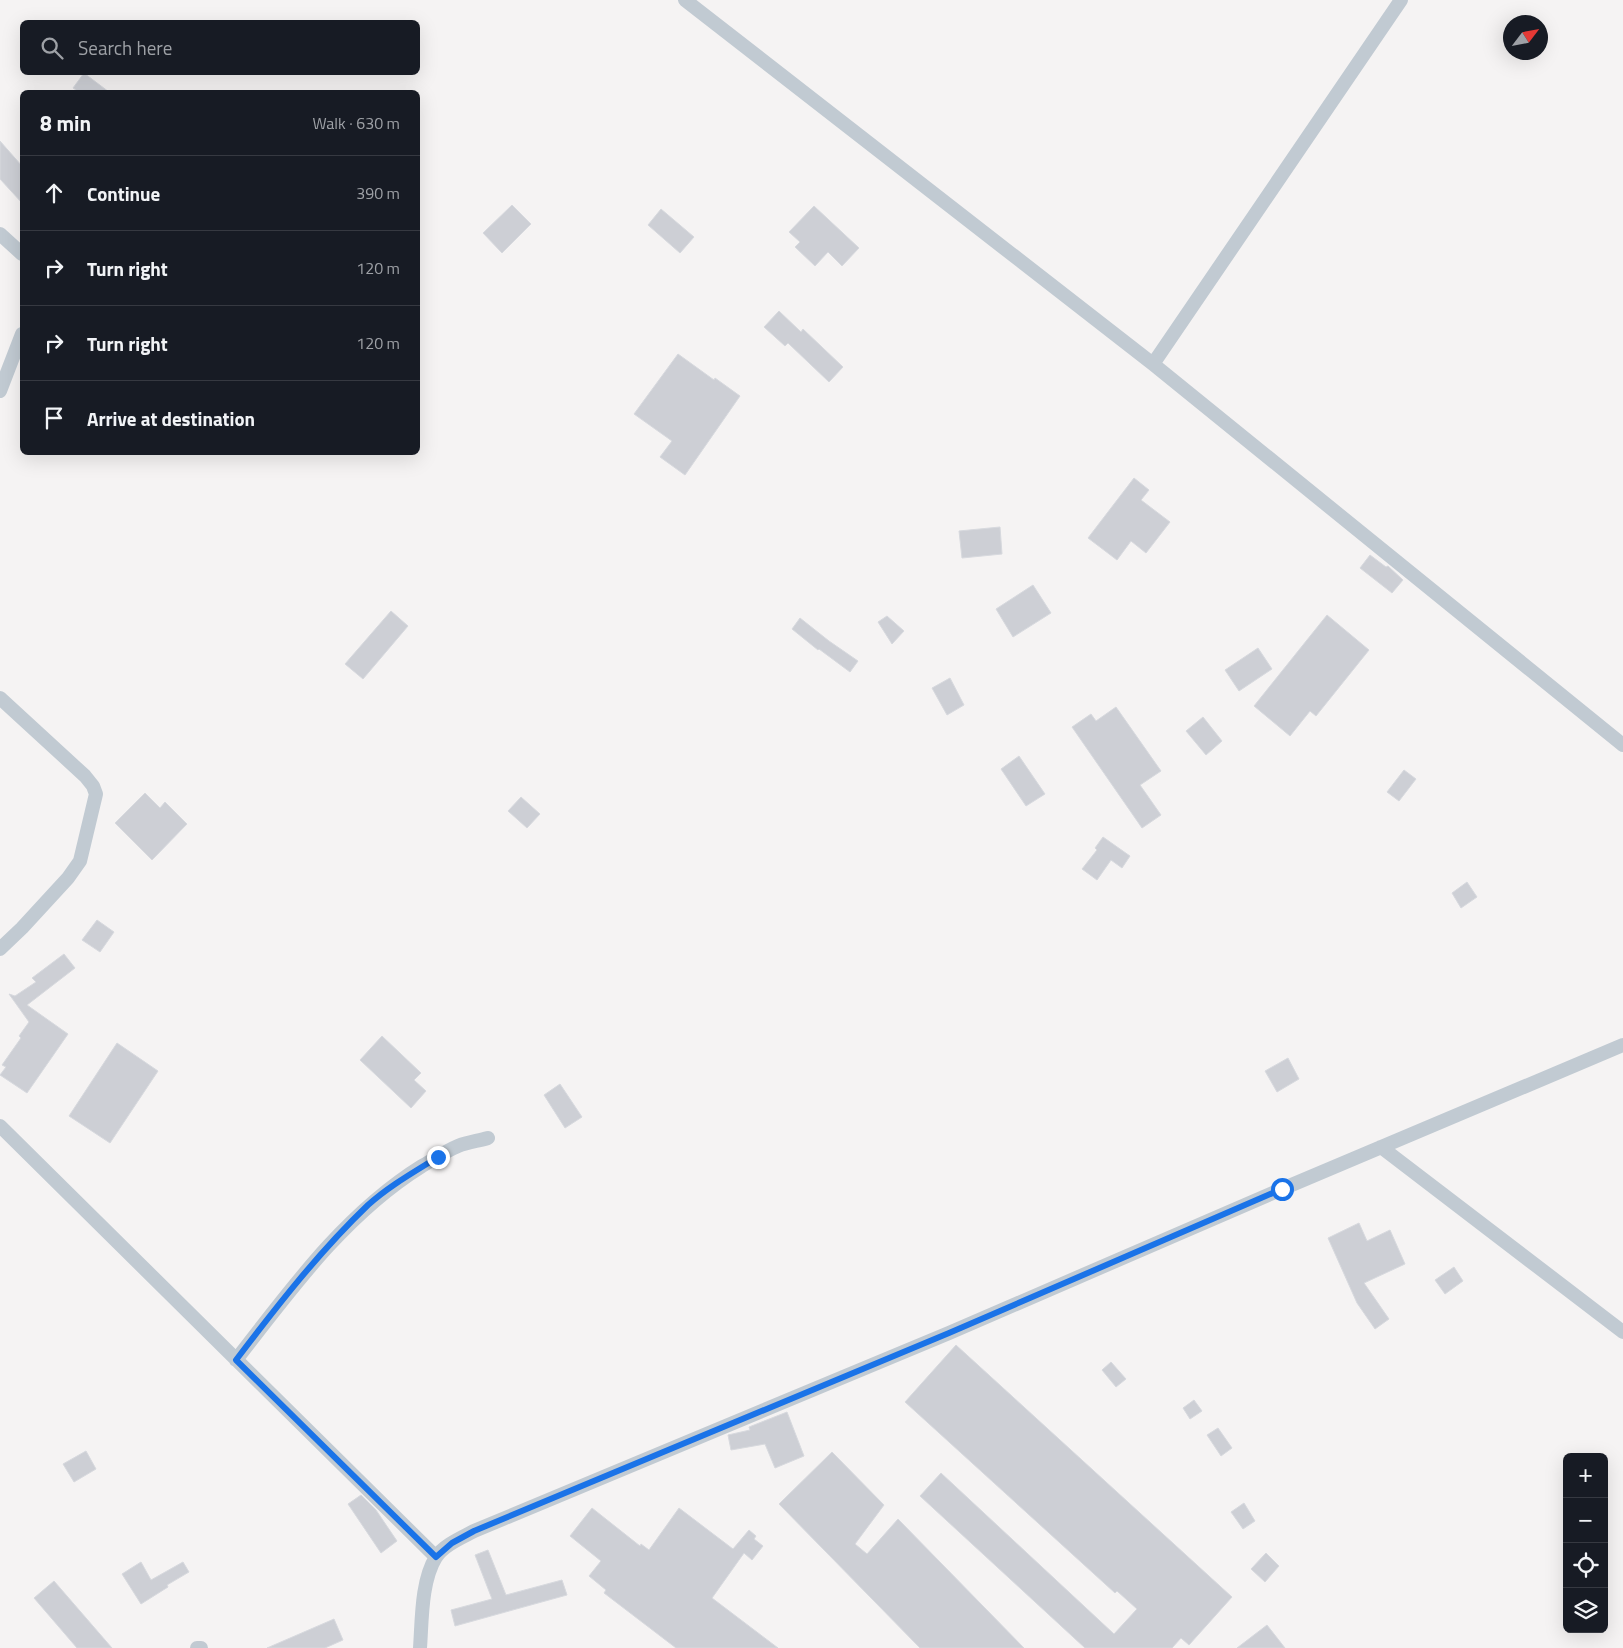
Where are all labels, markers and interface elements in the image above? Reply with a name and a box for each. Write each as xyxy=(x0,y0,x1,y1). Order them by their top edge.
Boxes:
north arrow xyxy=(1503,15,1548,60)
search box xyxy=(20,20,420,75)
text: Search here xyxy=(78,33,172,62)
icon: search xyxy=(38,34,66,62)
text: 8 min xyxy=(40,107,91,139)
text: Walk · 630 m xyxy=(312,111,400,135)
icon: ahead xyxy=(40,179,68,207)
text: Continue xyxy=(87,179,160,208)
text: 390 m xyxy=(356,181,400,205)
icon: right xyxy=(40,254,68,282)
text: Turn right xyxy=(87,254,168,283)
text: 120 m xyxy=(356,256,400,280)
icon: right xyxy=(40,329,68,357)
text: Turn right xyxy=(87,329,168,358)
text: 120 m xyxy=(356,331,400,355)
icon: arrive xyxy=(40,404,68,432)
text: Arrive at destination xyxy=(87,404,255,433)
route end xyxy=(427,1146,450,1169)
route start xyxy=(1271,1178,1294,1201)
map controls xyxy=(1563,1453,1608,1633)
button: + xyxy=(1563,1453,1608,1498)
button: − xyxy=(1563,1498,1608,1543)
button: locate xyxy=(1563,1543,1608,1588)
button: layers xyxy=(1563,1588,1608,1633)

